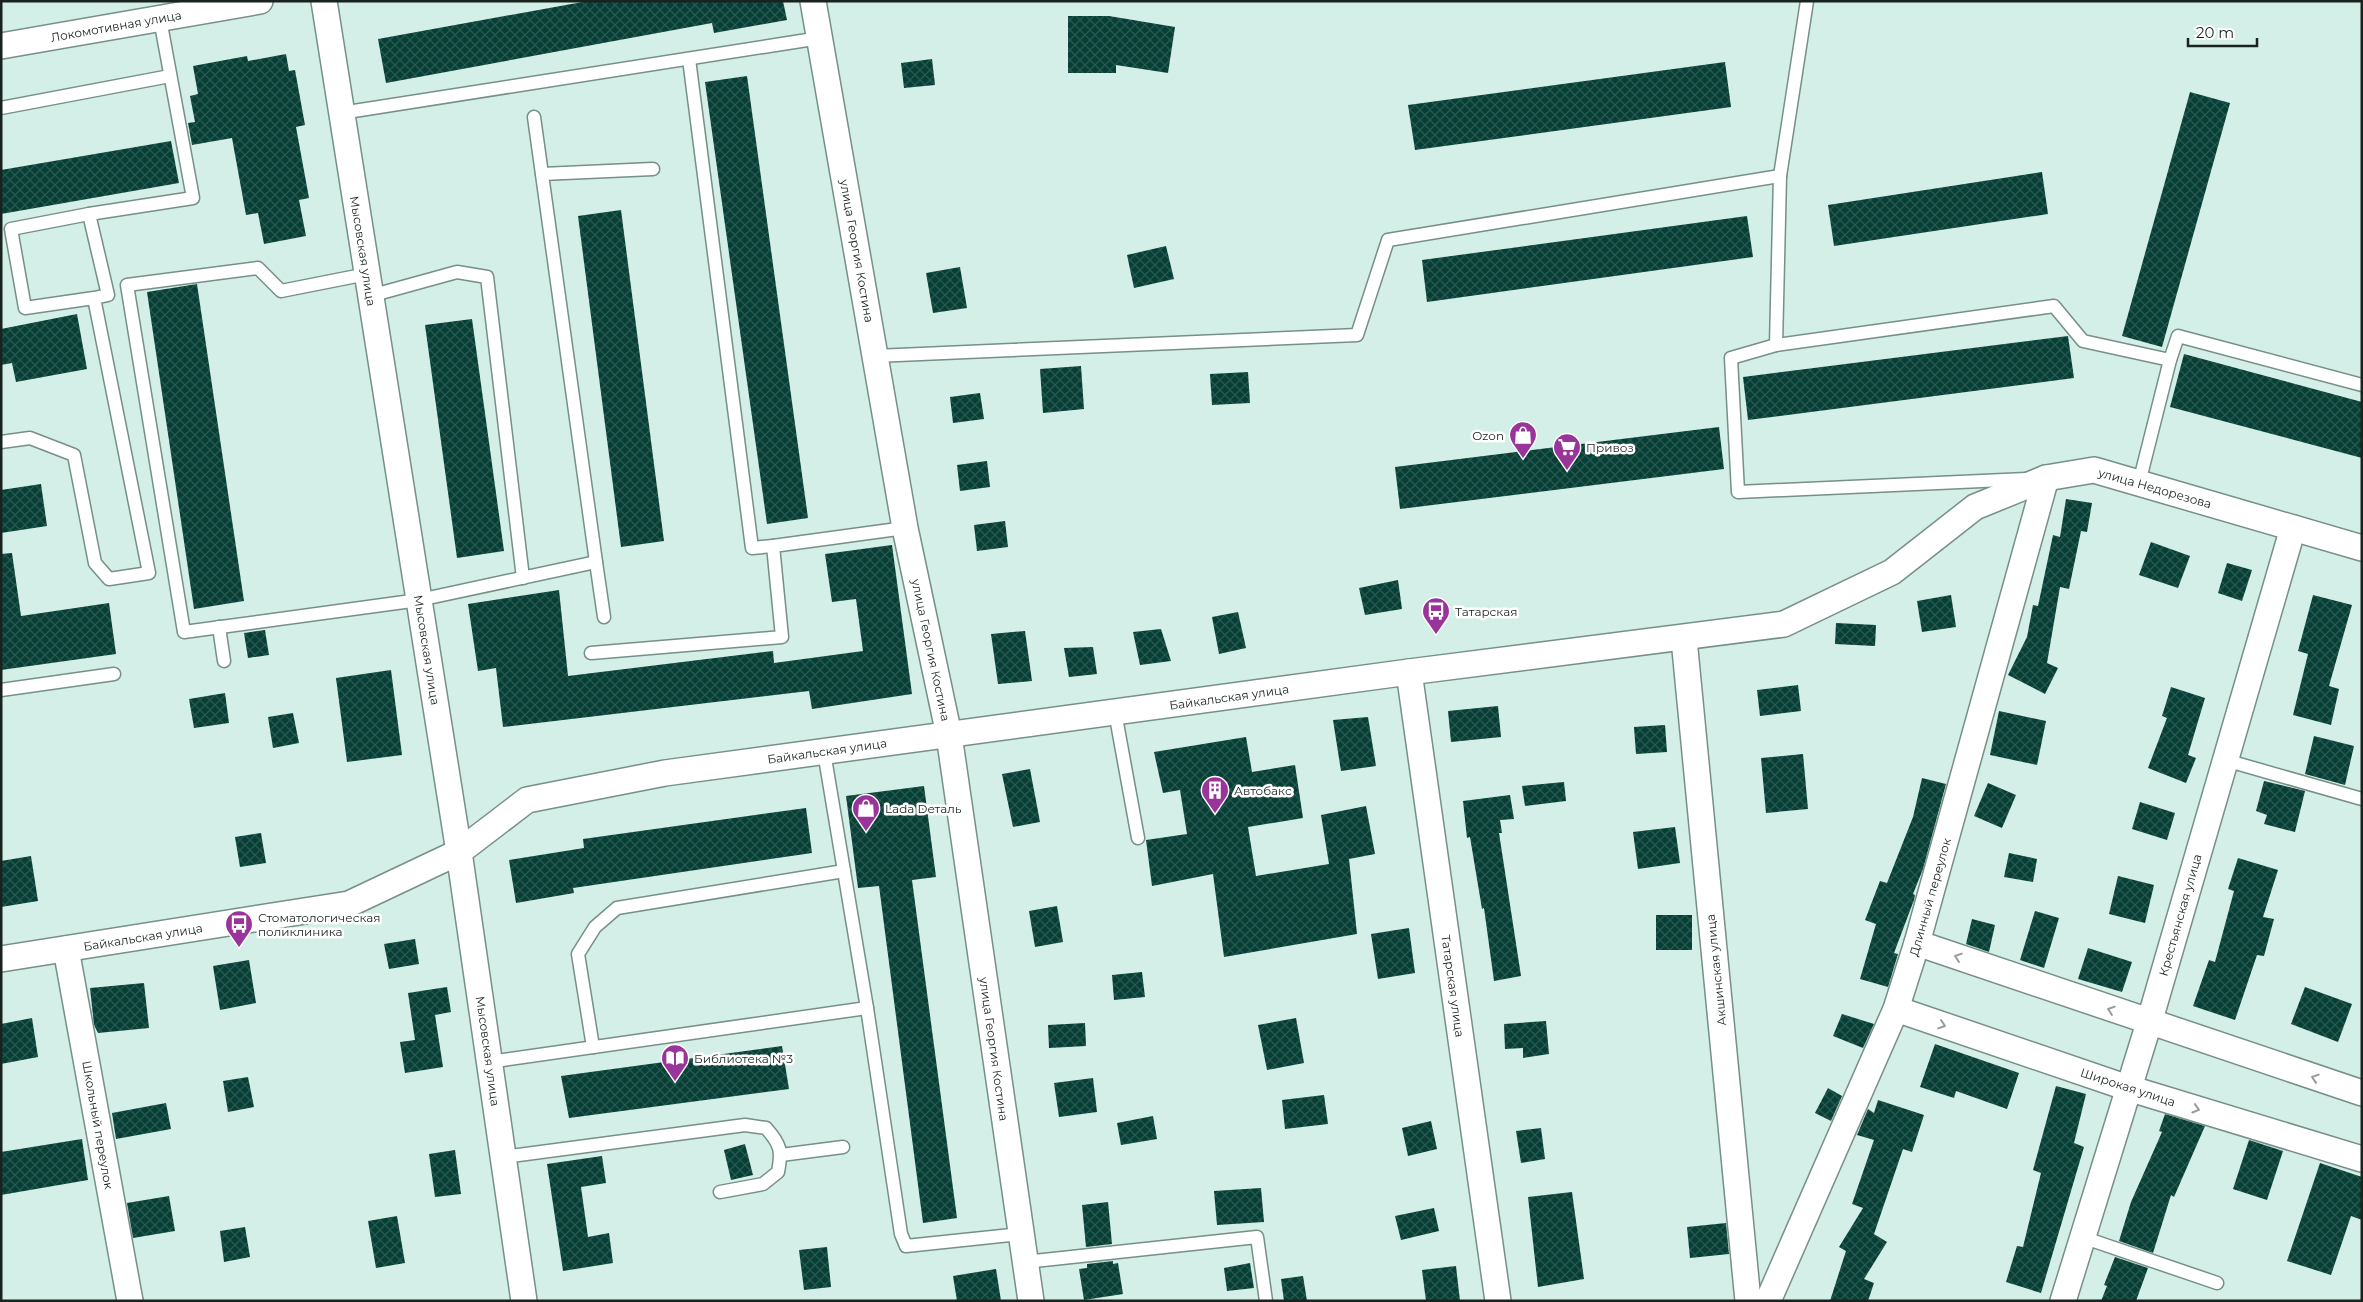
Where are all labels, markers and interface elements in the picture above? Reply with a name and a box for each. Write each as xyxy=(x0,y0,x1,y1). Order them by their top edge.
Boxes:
street label: Локомотивная улица xyxy=(49,7,183,45)
scale bar xyxy=(2188,15,2257,47)
text: 20 m xyxy=(2196,23,2234,42)
street label: улица Георгия Костина xyxy=(837,177,877,324)
street label: Мысовская улица xyxy=(347,195,379,307)
shop icon: Ozon xyxy=(1508,420,1538,459)
place label: Ozon xyxy=(1472,428,1504,443)
supermarket icon: Привоз xyxy=(1552,432,1582,471)
place label: Привоз xyxy=(1586,440,1634,455)
street label: улица Недорезова xyxy=(2096,464,2213,511)
street label: улица Георгия Костина xyxy=(908,577,953,722)
street label: Мысовская улица xyxy=(411,594,443,706)
bus stop icon: Татарская xyxy=(1421,596,1451,635)
place label: Татарская xyxy=(1455,604,1518,619)
street label: Байкальская улица xyxy=(1168,681,1290,713)
street label: Байкальская улица xyxy=(766,735,888,767)
building icon: Автобакс xyxy=(1200,775,1230,814)
place label: Автобакс xyxy=(1234,783,1292,798)
shop icon: Lada Dеталь xyxy=(851,793,881,832)
place label: Lada Dеталь xyxy=(885,801,962,816)
street label: Длинный переулок xyxy=(1906,836,1954,958)
street label: Крестьянская улица xyxy=(2155,852,2205,978)
bus stop icon: Стоматологическая поликлиника xyxy=(224,909,254,948)
place label: Стоматологическая поликлиника xyxy=(258,910,381,939)
street label: Акшинская улица xyxy=(1703,914,1729,1026)
street label: Байкальская улица xyxy=(82,920,204,954)
street label: Татарская улица xyxy=(1438,934,1468,1038)
one-way arrow xyxy=(1954,953,1963,963)
street label: улица Георгия Костина xyxy=(976,975,1012,1122)
street label: Мысовская улица xyxy=(473,995,503,1107)
one-way arrow xyxy=(2108,1006,2116,1016)
one-way arrow xyxy=(1938,1019,1946,1029)
library icon: Библиотека №3 xyxy=(660,1043,690,1082)
place label: Библиотека №3 xyxy=(694,1051,793,1066)
street label: Школьный переулок xyxy=(79,1059,117,1191)
street label: Широкая улица xyxy=(2079,1065,2177,1109)
one-way arrow xyxy=(2312,1073,2320,1083)
one-way arrow xyxy=(2192,1103,2200,1113)

